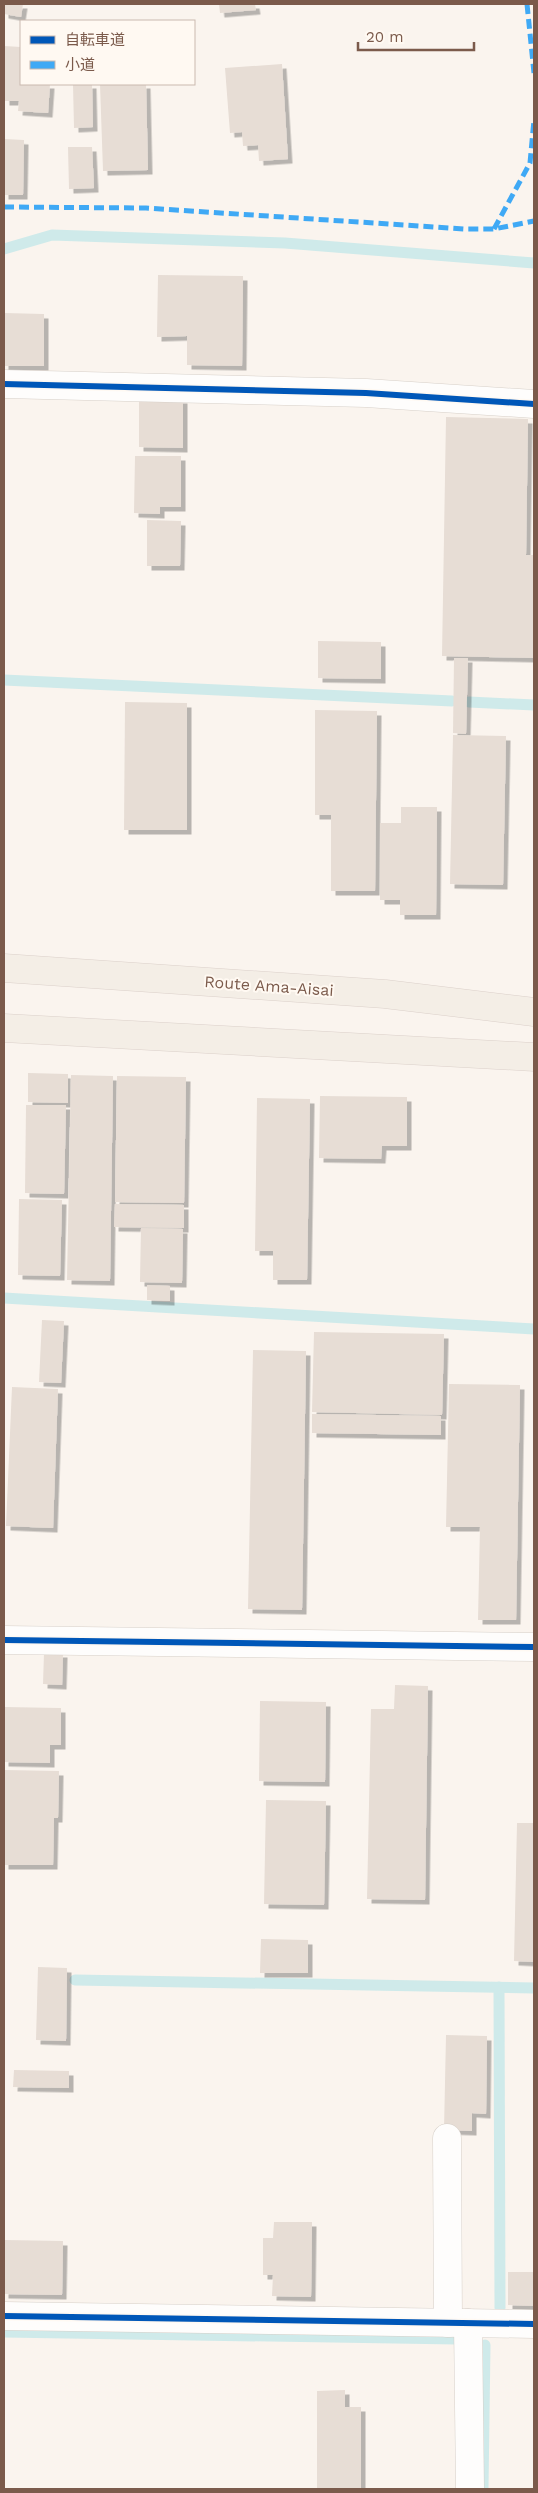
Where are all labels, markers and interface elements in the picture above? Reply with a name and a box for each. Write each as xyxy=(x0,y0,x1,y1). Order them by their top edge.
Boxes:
legend xyxy=(20,20,195,85)
scale bar xyxy=(358,20,474,52)
text: 20 m xyxy=(366,28,404,46)
text: 自転車道 xyxy=(65,31,125,49)
text: 小道 xyxy=(65,56,95,74)
street label: Route Ama-Aisai xyxy=(204,972,334,1000)

